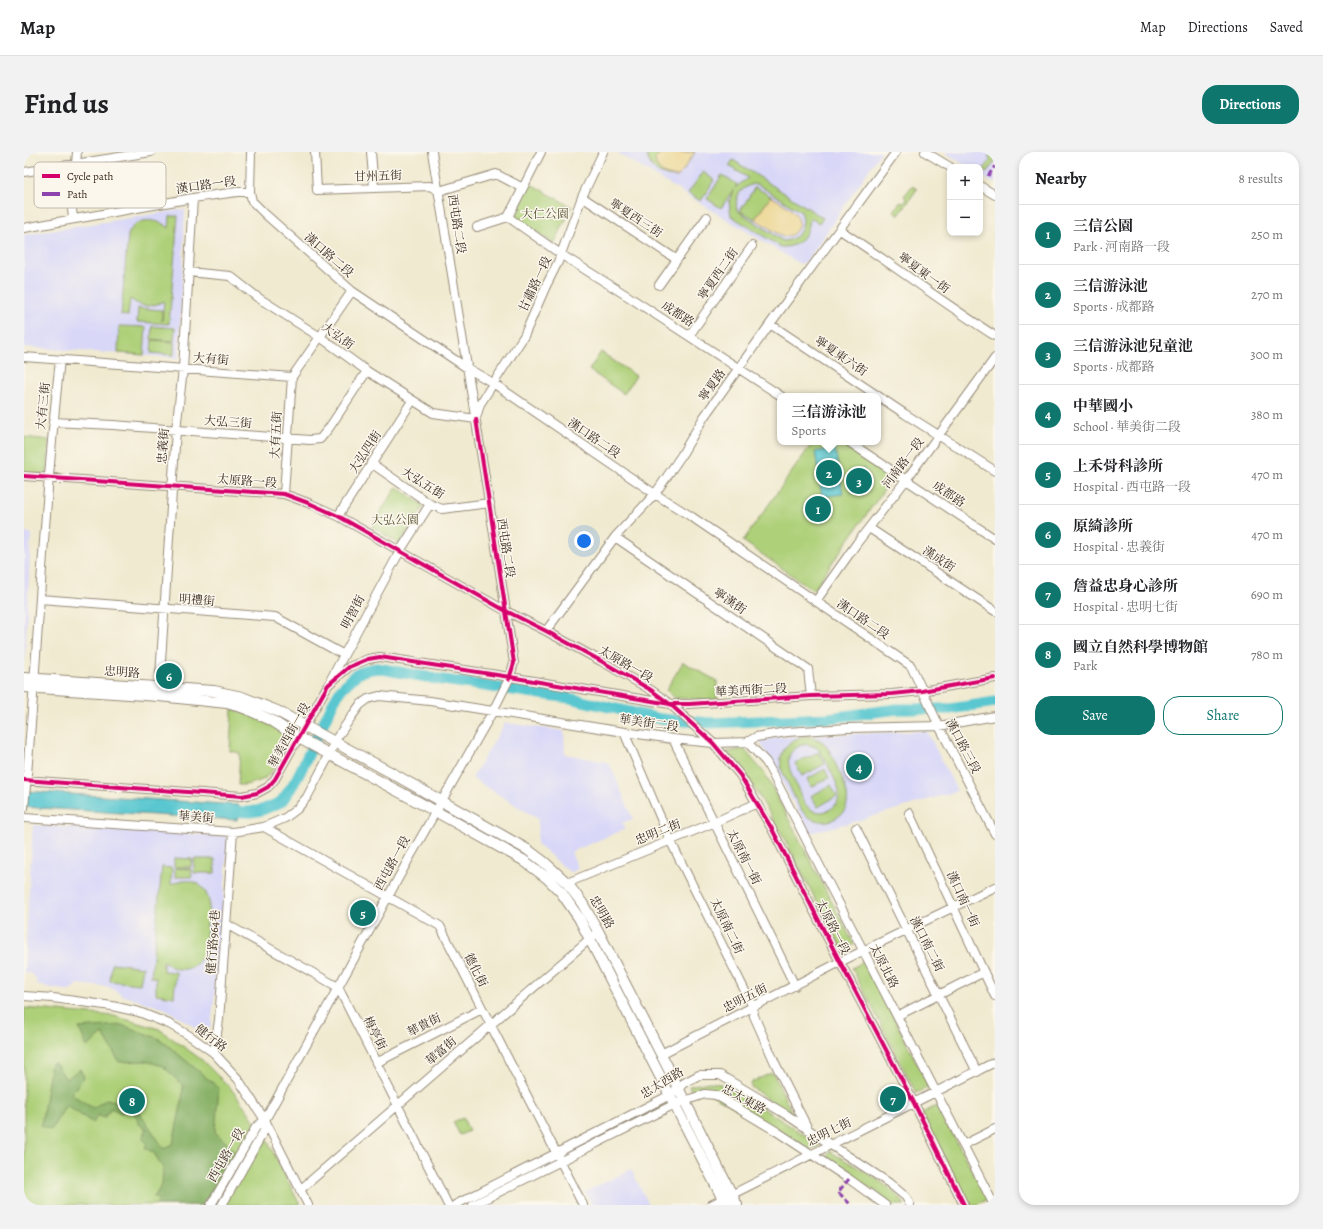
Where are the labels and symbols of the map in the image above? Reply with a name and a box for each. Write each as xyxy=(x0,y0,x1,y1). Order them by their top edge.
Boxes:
legend xyxy=(34,162,166,208)
street label: 甘州五街 xyxy=(354,167,403,185)
text: Cycle path xyxy=(67,169,114,184)
street label: 漢口路一段 xyxy=(175,173,237,197)
text: Path xyxy=(67,187,88,202)
street label: 西屯路二段 xyxy=(444,193,470,255)
street label: 寧夏西三街 xyxy=(606,195,666,242)
park label: 大仁公園 xyxy=(521,206,569,222)
street label: 漢口路二段 xyxy=(301,229,357,281)
street label: 寧夏西二街 xyxy=(694,244,742,303)
street label: 寧夏東一街 xyxy=(895,249,954,298)
street label: 甘肅路一段 xyxy=(515,253,555,315)
street label: 成都路 xyxy=(659,297,697,331)
street label: 大弘街 xyxy=(319,319,358,354)
street label: 寧夏東六街 xyxy=(812,333,871,380)
street label: 大有街 xyxy=(192,350,231,368)
street label: 寧夏路 xyxy=(695,366,729,404)
street label: 大有三街 xyxy=(33,380,54,431)
street label: 大有五街 xyxy=(267,410,285,459)
street label: 大弘三街 xyxy=(203,412,253,432)
street label: 漢口路二段 xyxy=(565,415,623,461)
street label: 忠義街 xyxy=(154,426,172,465)
street label: 大弘四街 xyxy=(345,427,385,476)
street label: 河南路一段 xyxy=(879,434,927,492)
pin: 2 xyxy=(816,458,842,488)
street label: 大弘五街 xyxy=(398,463,448,503)
pin: 3 xyxy=(846,466,872,496)
street label: 太原路一段 xyxy=(217,471,277,491)
street label: 成都路 xyxy=(930,477,968,511)
pin: 1 xyxy=(805,494,831,524)
park label: 大弘公園 xyxy=(371,512,419,528)
street label: 西屯路二段 xyxy=(493,517,519,579)
your location xyxy=(574,531,594,551)
street label: 漢成街 xyxy=(920,542,959,576)
street label: 寧漢街 xyxy=(711,584,750,618)
street label: 明禮街 xyxy=(178,591,217,609)
street label: 明智街 xyxy=(337,591,369,632)
street label: 漢口路二段 xyxy=(834,596,892,642)
street label: 太原路一段 xyxy=(596,642,656,686)
pin: 6 xyxy=(156,661,182,691)
street label: 忠明路 xyxy=(103,663,141,681)
street label: 華美西街二段 xyxy=(715,680,787,700)
street label: 華美西街一段 xyxy=(265,700,313,770)
street label: 華美街二段 xyxy=(618,711,680,735)
street label: 漢口路三段 xyxy=(942,716,984,776)
pin: 4 xyxy=(846,752,872,782)
street label: 華美街 xyxy=(177,808,216,826)
street label: 忠明二街 xyxy=(633,815,684,848)
street label: 太原南一街 xyxy=(723,827,765,888)
street label: 西屯路一段 xyxy=(370,833,414,893)
street label: 漢口南一街 xyxy=(943,868,983,930)
street label: 忠明路 xyxy=(586,892,618,932)
street label: 太原南二街 xyxy=(707,896,748,957)
street label: 太原路一段 xyxy=(812,897,854,957)
pin: 5 xyxy=(350,898,376,928)
street label: 健行路964巷 xyxy=(203,909,223,975)
street label: 漢口南二街 xyxy=(906,914,948,975)
street label: 太原北路 xyxy=(866,941,902,991)
street label: 德化街 xyxy=(461,950,492,991)
street label: 忠明五街 xyxy=(720,980,771,1016)
street label: 華貴街 xyxy=(404,1009,445,1040)
street label: 梅亭街 xyxy=(360,1013,391,1054)
street label: 健行路 xyxy=(192,1021,230,1055)
street label: 華富街 xyxy=(422,1033,461,1069)
street label: 忠太西路 xyxy=(637,1064,687,1102)
street label: 忠太東路 xyxy=(719,1080,769,1118)
pin: 7 xyxy=(880,1084,906,1114)
pin: 8 xyxy=(119,1086,145,1116)
street label: 忠明七街 xyxy=(804,1114,855,1150)
street label: 西屯路一段 xyxy=(204,1125,248,1185)

